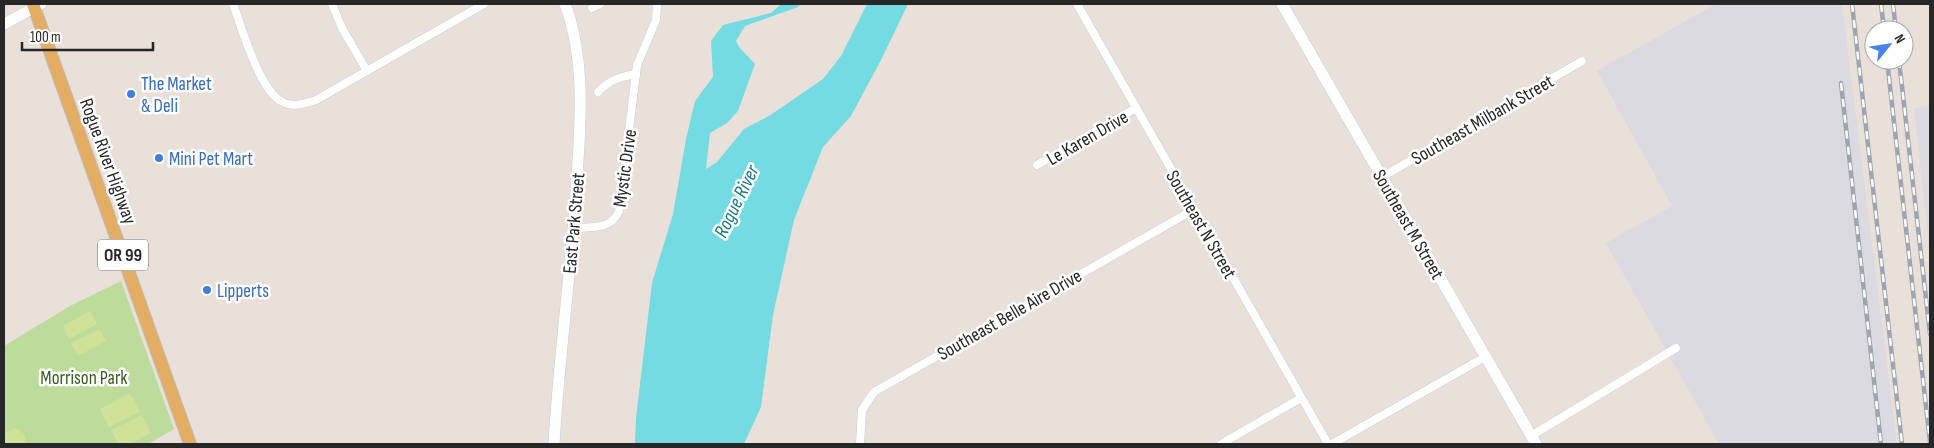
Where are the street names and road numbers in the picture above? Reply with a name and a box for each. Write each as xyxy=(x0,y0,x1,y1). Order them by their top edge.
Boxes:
street label: Southeast Milbank Street xyxy=(1407,70,1558,170)
street label: Rogue River Highway xyxy=(74,96,141,228)
street label: Le Karen Drive xyxy=(1043,106,1133,171)
street label: Mystic Drive xyxy=(609,128,642,209)
street label: Southeast N Street xyxy=(1160,166,1241,283)
street label: Southeast M Street xyxy=(1367,166,1448,284)
street label: East Park Street xyxy=(559,171,590,275)
road number: OR 99 xyxy=(98,240,148,270)
street label: Southeast Belle Aire Drive xyxy=(933,265,1086,366)

